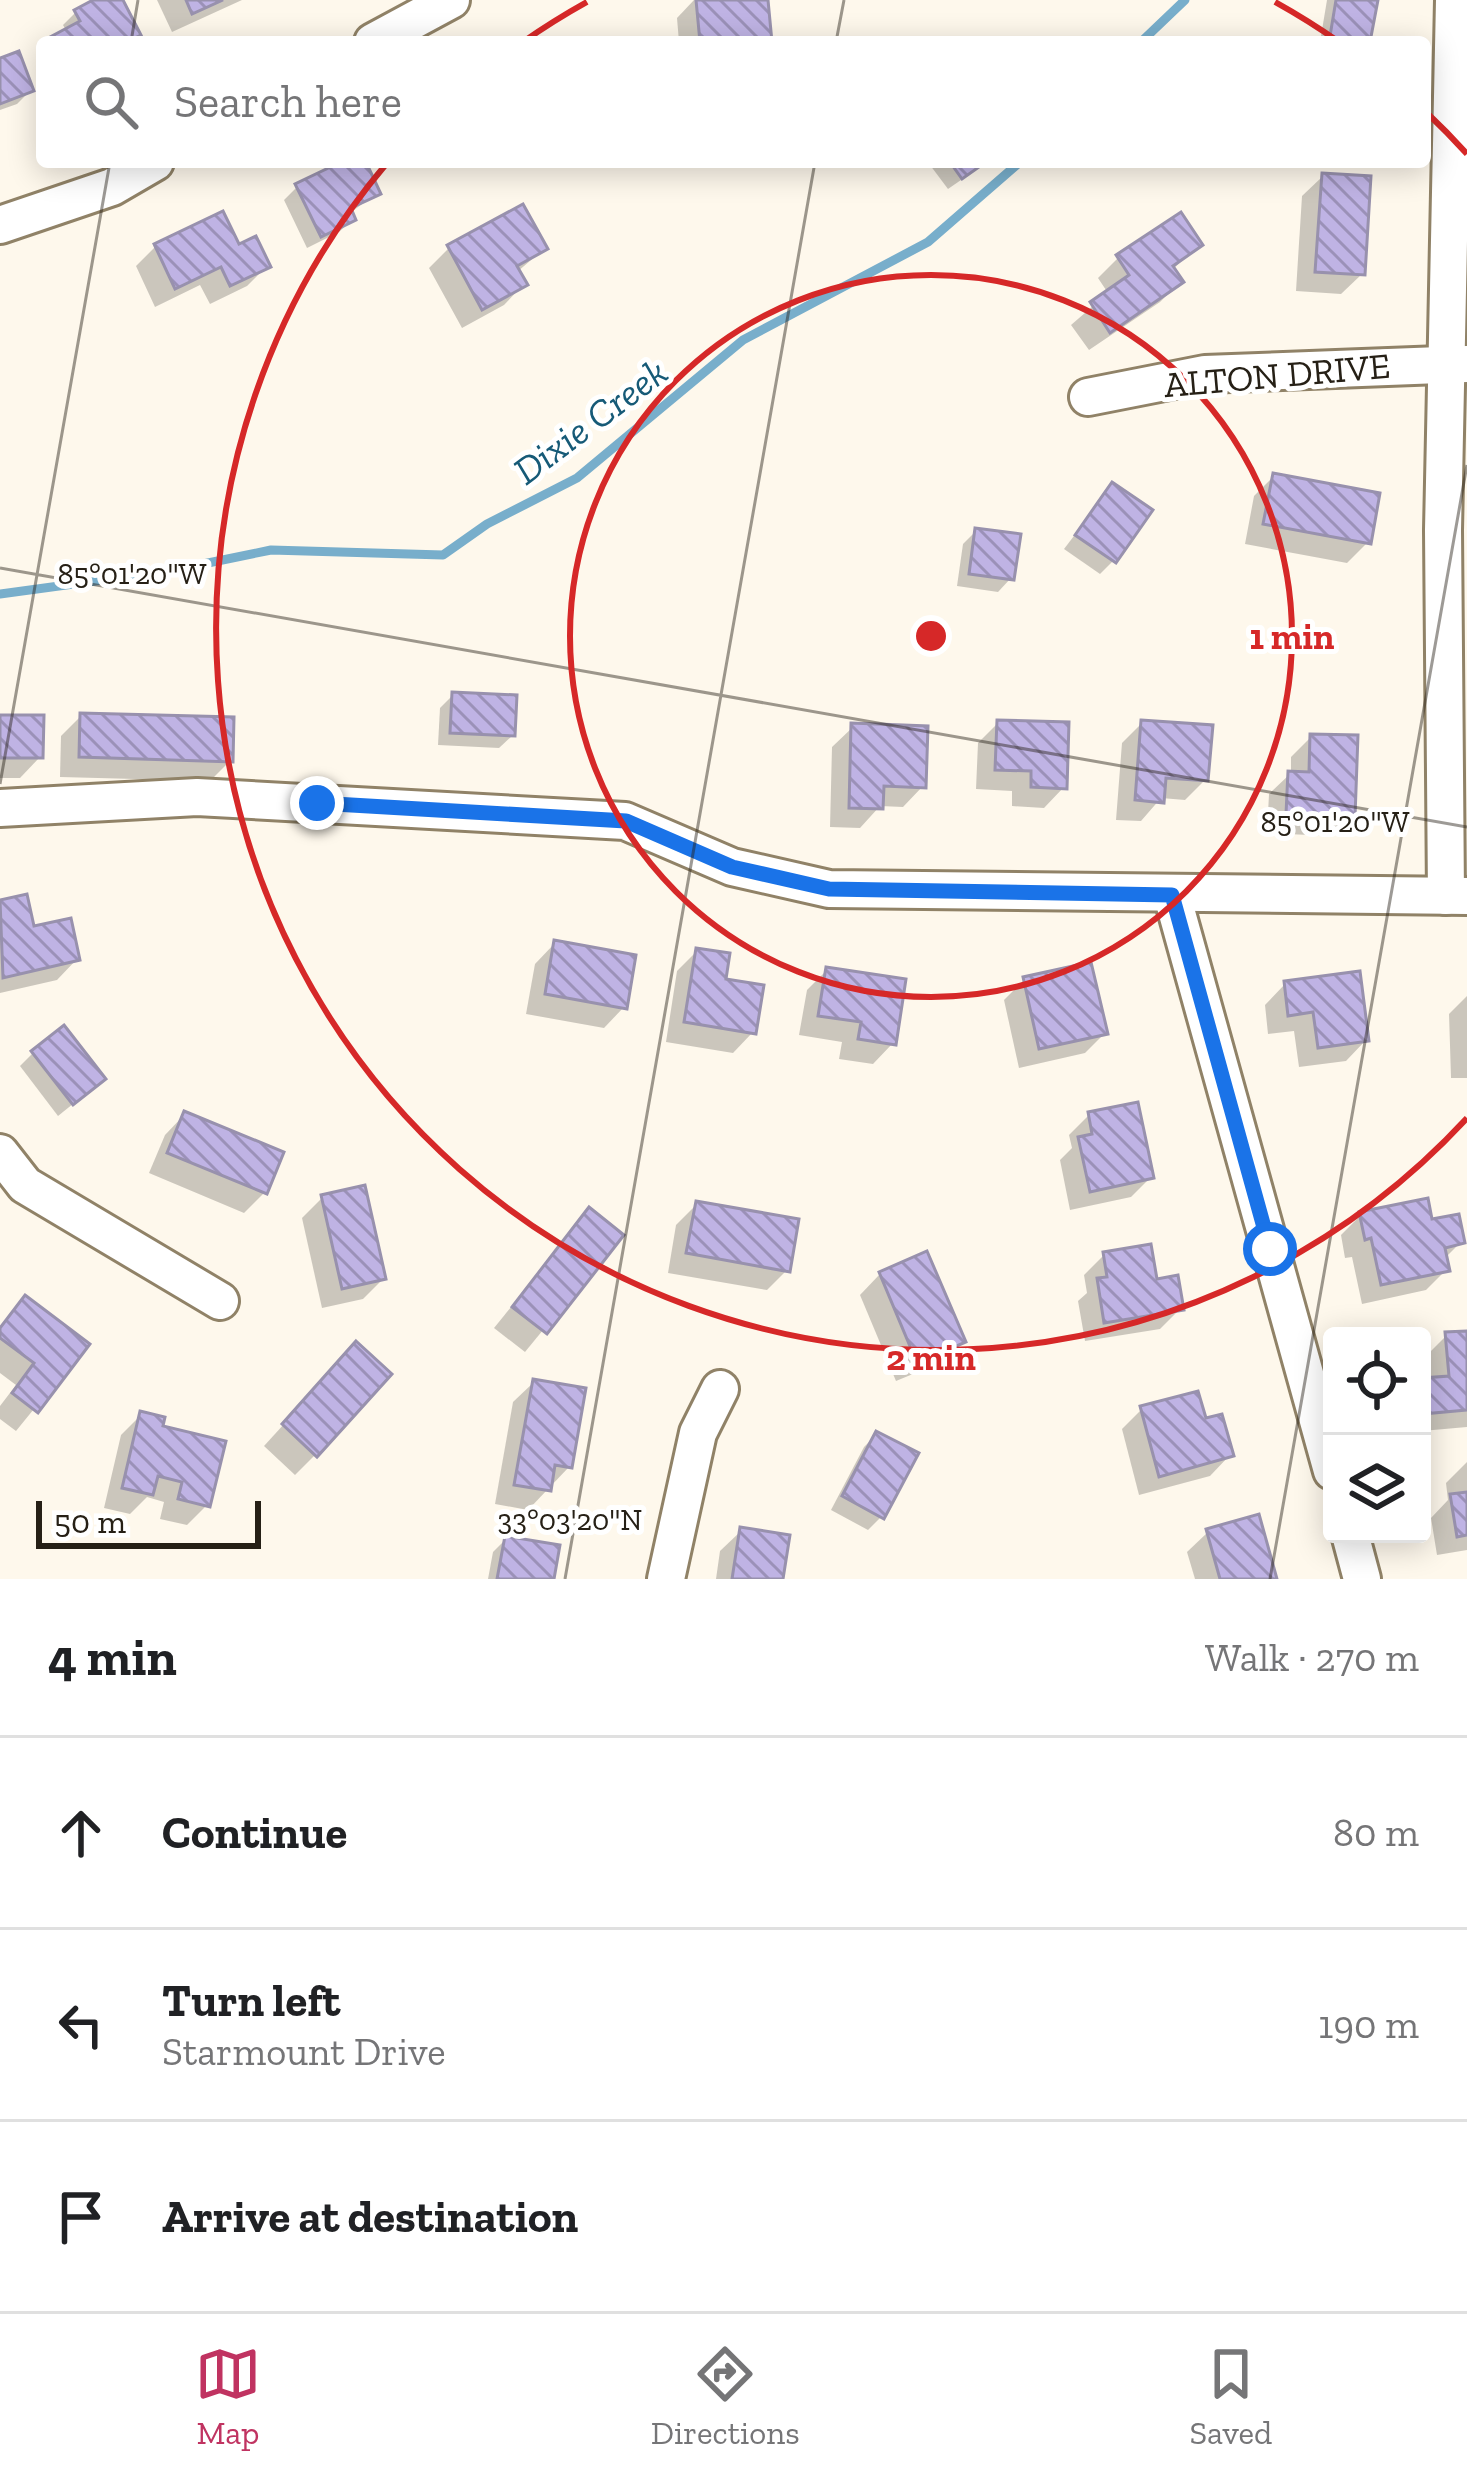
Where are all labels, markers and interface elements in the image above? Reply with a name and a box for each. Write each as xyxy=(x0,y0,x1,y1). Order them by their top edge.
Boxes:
search box xyxy=(36,36,1431,168)
icon: search xyxy=(78,69,144,135)
text: Search here xyxy=(174,75,402,129)
street label: ALTON DRIVE xyxy=(1162,344,1392,406)
water label: Dixie Creek xyxy=(504,348,676,494)
text: 85°01'20"W xyxy=(57,556,207,592)
centre of rings xyxy=(910,615,952,657)
text: 1 min xyxy=(1250,615,1334,658)
route end xyxy=(290,776,344,830)
text: 85°01'20"W xyxy=(1260,804,1410,840)
route start xyxy=(1243,1222,1297,1276)
map controls xyxy=(1323,1327,1431,1543)
button: locate xyxy=(1323,1327,1431,1435)
text: 2 min xyxy=(886,1336,976,1379)
button: layers xyxy=(1323,1435,1431,1543)
scale bar xyxy=(36,1495,261,1548)
text: 50 m xyxy=(54,1502,126,1541)
text: 33°03'20"N xyxy=(498,1502,642,1538)
text: 4 min xyxy=(48,1627,177,1688)
text: Walk · 270 m xyxy=(1205,1634,1419,1681)
icon: ahead xyxy=(48,1800,114,1866)
text: Continue xyxy=(162,1806,347,1860)
text: 80 m xyxy=(1333,1809,1419,1856)
text: Turn left xyxy=(162,1974,340,2028)
icon: left xyxy=(48,1992,114,2058)
text: 190 m xyxy=(1318,2001,1419,2048)
text: Starmount Drive xyxy=(162,2028,446,2075)
icon: arrive xyxy=(48,2184,114,2250)
text: Arrive at destination xyxy=(162,2190,578,2244)
tab: Map xyxy=(195,2341,261,2452)
tab: Directions xyxy=(651,2341,800,2452)
tab: Saved xyxy=(1189,2341,1272,2452)

